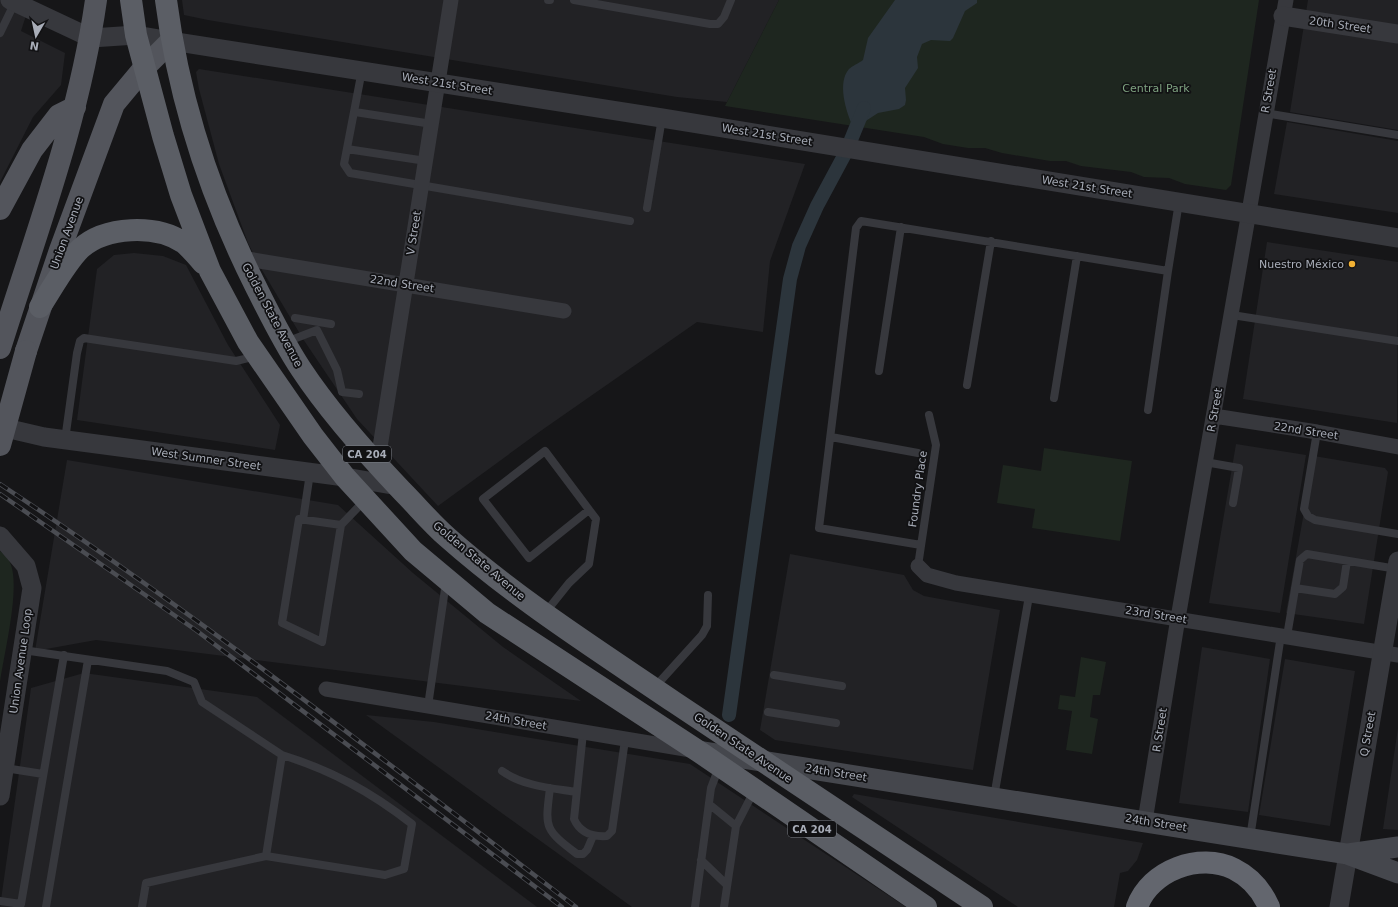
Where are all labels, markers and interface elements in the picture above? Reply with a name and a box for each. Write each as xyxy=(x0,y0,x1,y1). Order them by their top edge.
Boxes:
street label: 20th Street xyxy=(1308,14,1372,36)
north arrow xyxy=(16,16,56,56)
text: N xyxy=(29,38,40,53)
street label: R Street xyxy=(1259,67,1279,114)
street label: West 21st Street xyxy=(401,70,494,98)
park label: Central Park xyxy=(1122,82,1190,95)
street label: West 21st Street xyxy=(721,121,814,149)
street label: West 21st Street xyxy=(1041,173,1134,201)
street label: Union Avenue xyxy=(48,195,86,271)
street label: V Street xyxy=(404,209,424,256)
place label: Nuestro México xyxy=(1259,258,1344,271)
marker: Nuestro México xyxy=(1347,259,1357,269)
street label: Golden State Avenue xyxy=(239,261,305,369)
street label: 22nd Street xyxy=(369,273,436,296)
street label: R Street xyxy=(1205,386,1225,433)
street label: 22nd Street xyxy=(1273,420,1340,443)
street label: West Sumner Street xyxy=(150,445,262,473)
road number: CA 204 xyxy=(343,446,391,462)
street label: Foundry Place xyxy=(906,450,930,528)
street label: Golden State Avenue xyxy=(430,519,528,603)
street label: 23rd Street xyxy=(1124,604,1188,626)
street label: Union Avenue Loop xyxy=(7,608,35,714)
street label: R Street xyxy=(1150,706,1170,753)
street label: 24th Street xyxy=(484,709,548,733)
street label: Golden State Avenue xyxy=(691,710,795,786)
street label: Q Street xyxy=(1358,710,1378,758)
street label: 24th Street xyxy=(804,762,868,784)
street label: 24th Street xyxy=(1124,812,1188,834)
road number: CA 204 xyxy=(788,821,836,837)

